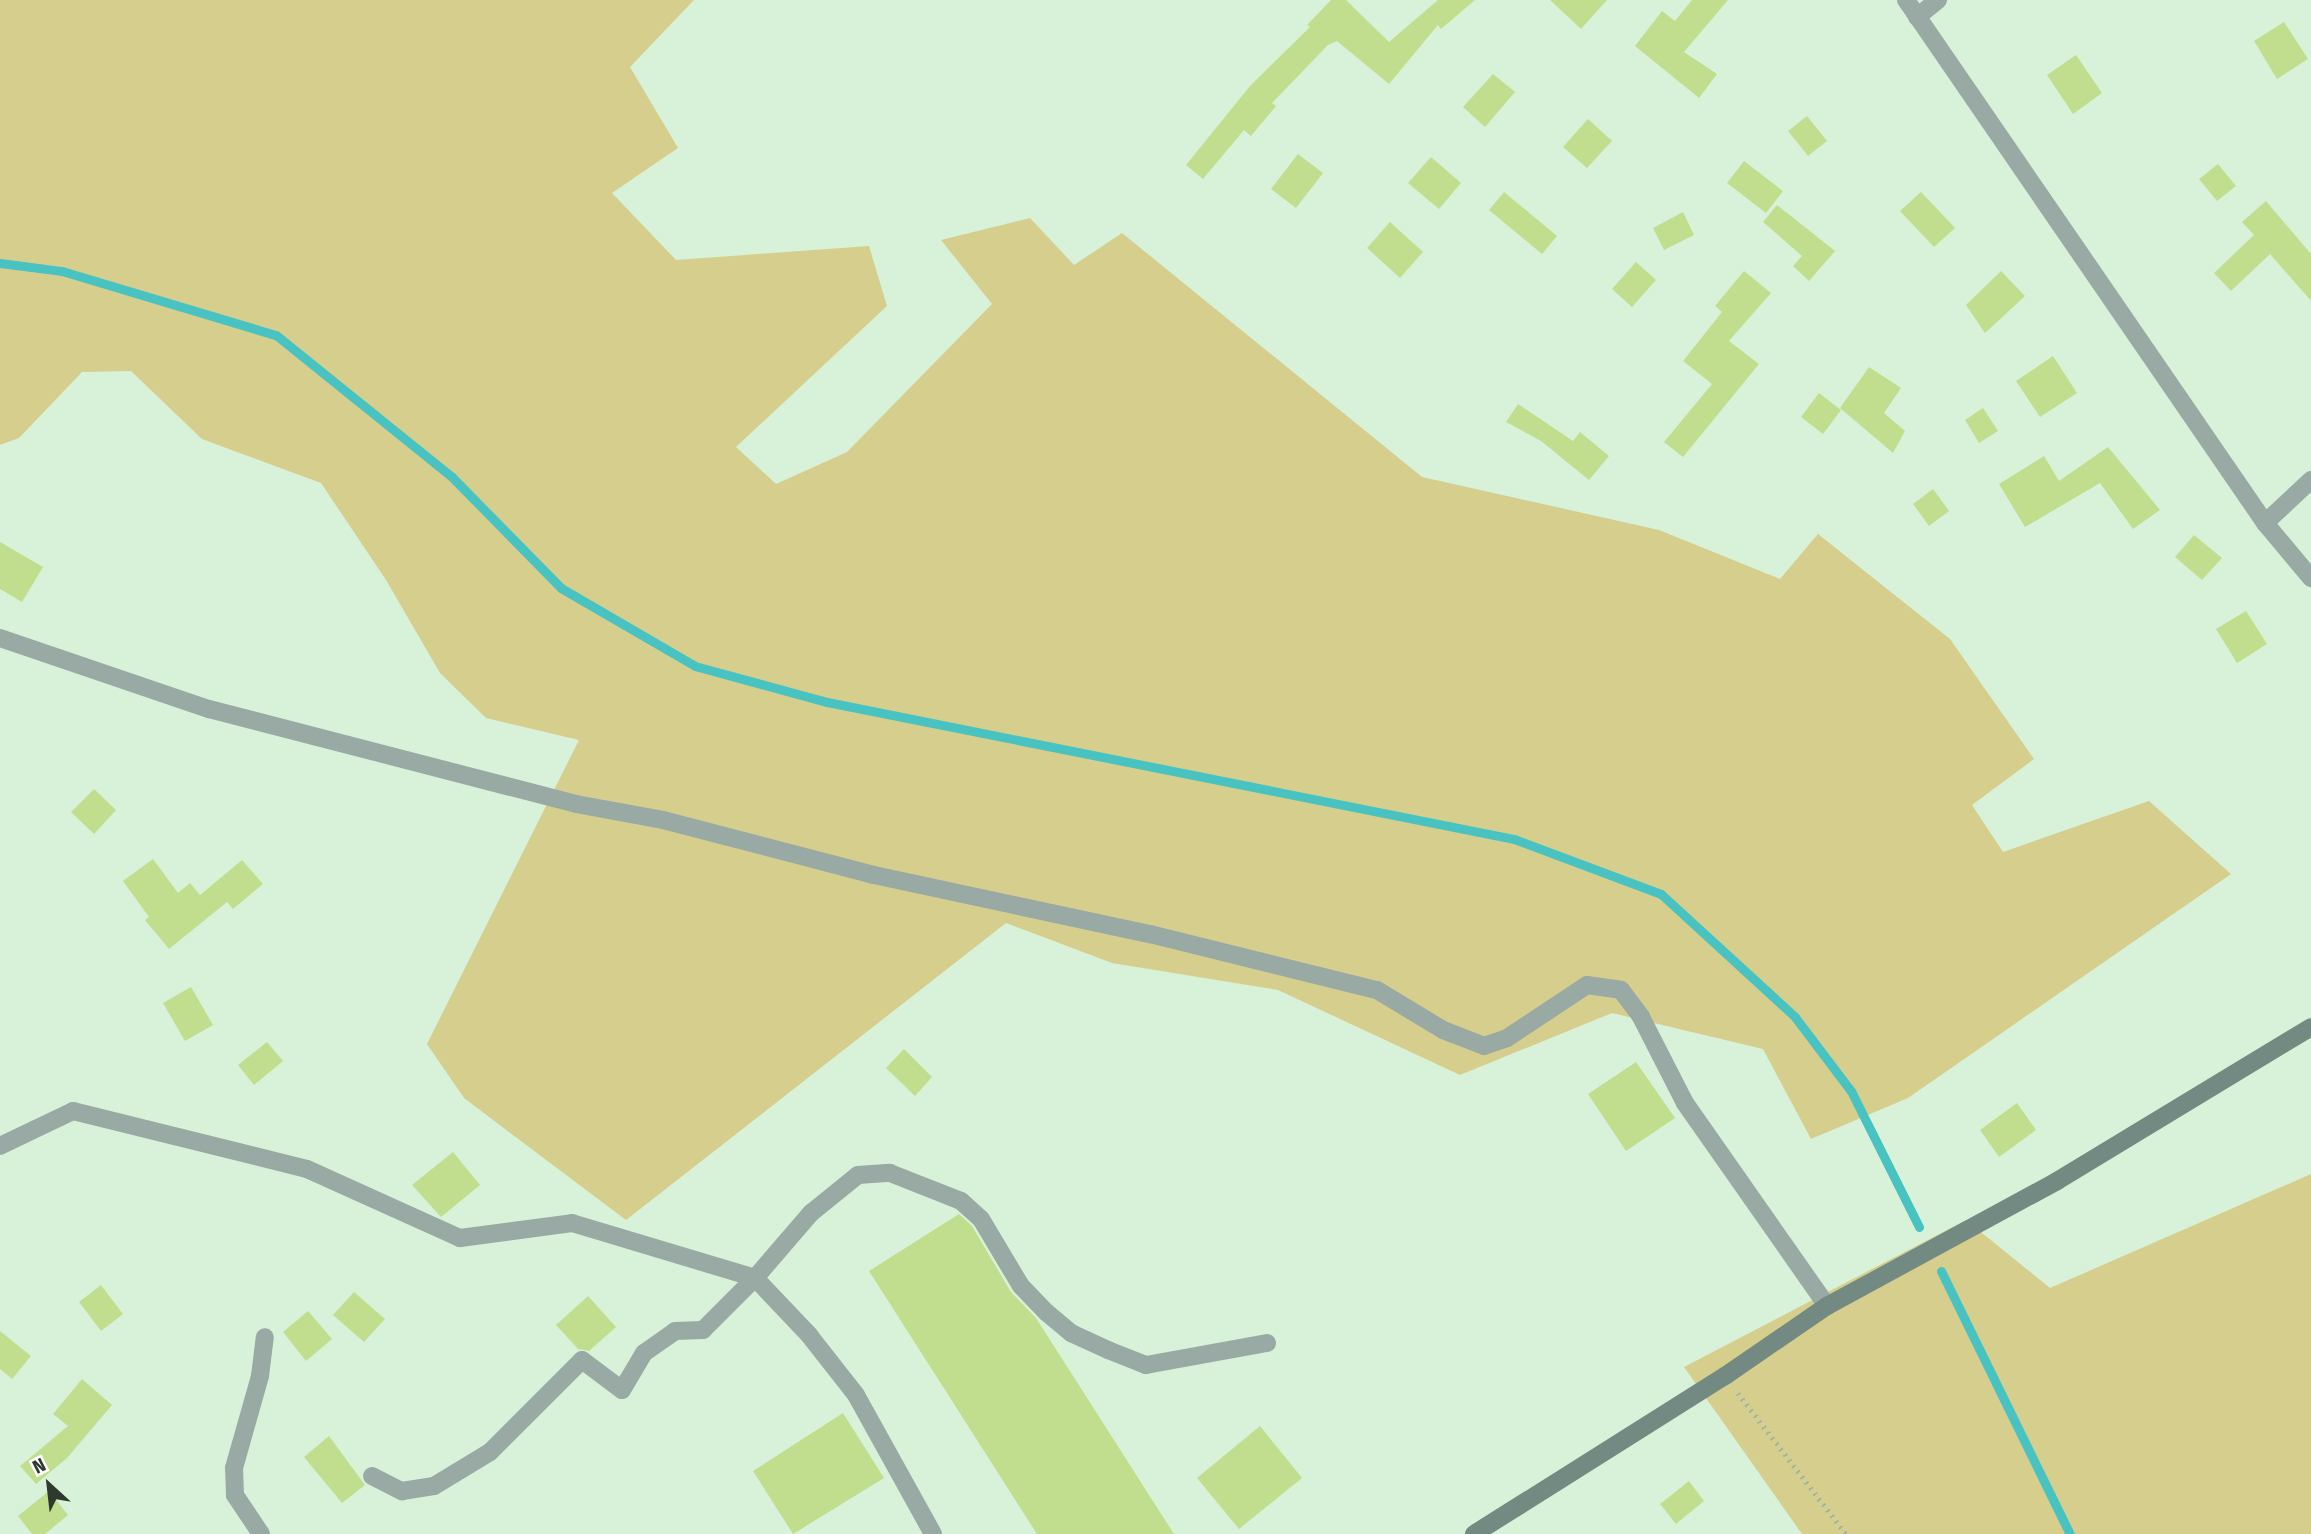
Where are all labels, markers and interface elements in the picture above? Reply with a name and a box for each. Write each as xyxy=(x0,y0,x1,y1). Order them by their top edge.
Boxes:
north arrow xyxy=(14,1450,84,1520)
text: N xyxy=(29,1453,50,1479)

